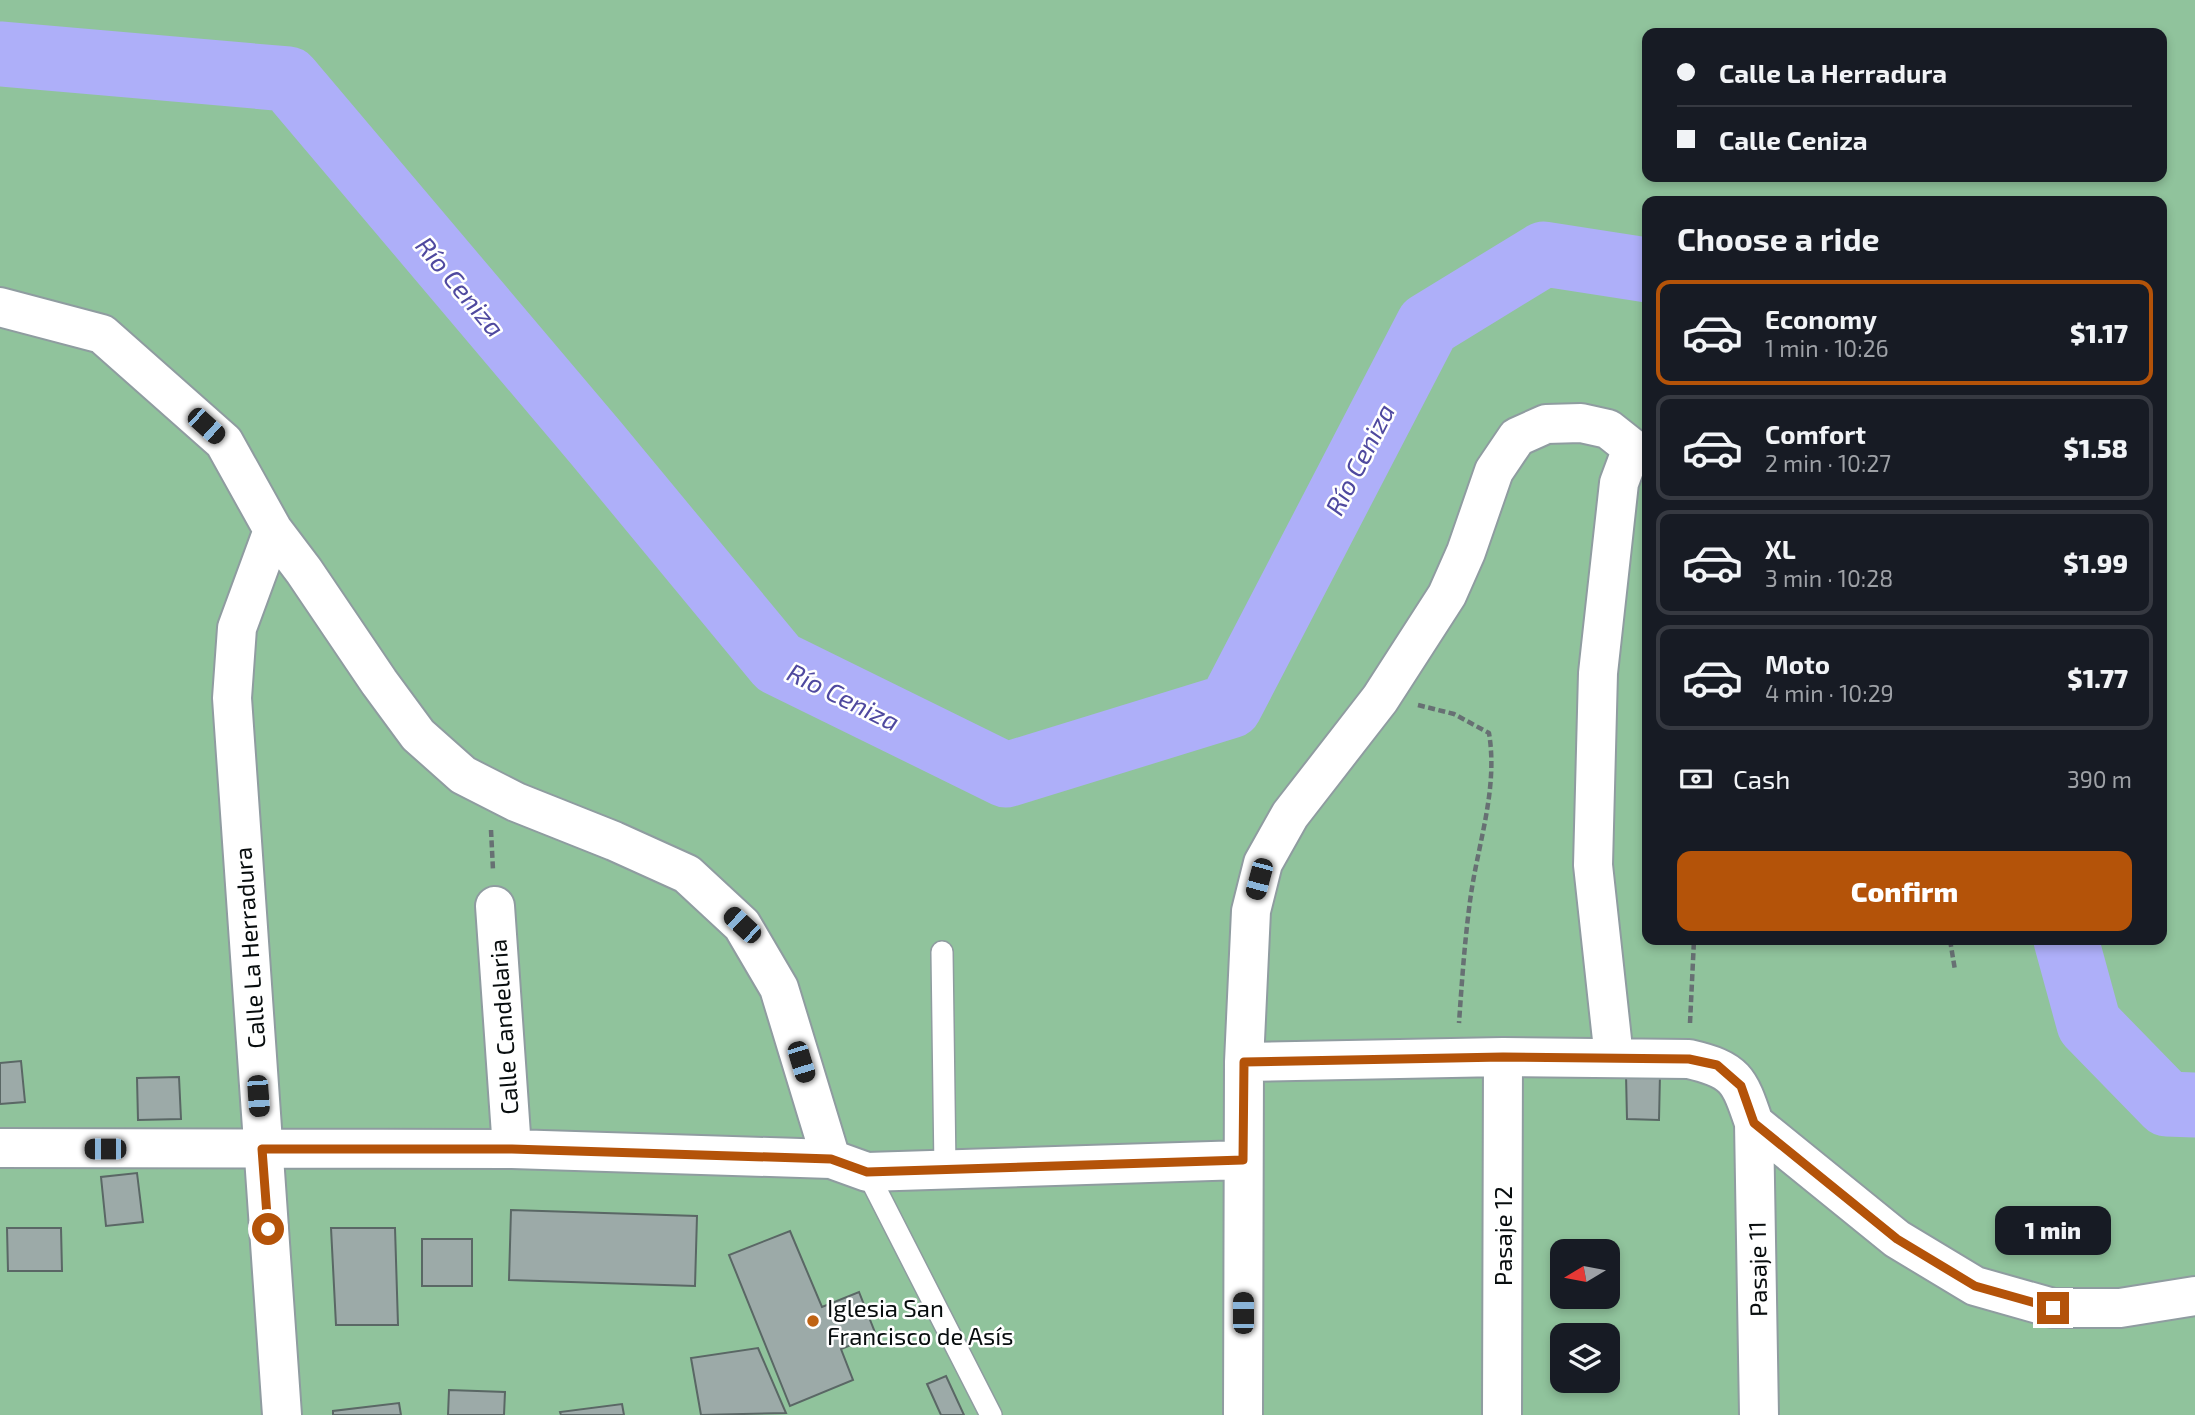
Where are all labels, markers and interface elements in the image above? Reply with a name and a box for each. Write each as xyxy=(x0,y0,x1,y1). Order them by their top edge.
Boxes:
text: Calle La Herradura xyxy=(1719,57,1947,88)
text: Calle Ceniza xyxy=(1719,124,1868,155)
text: Choose a ride xyxy=(1677,219,1880,257)
water label: Río Ceniza xyxy=(410,230,512,342)
icon: car xyxy=(1681,301,1744,364)
text: Economy xyxy=(1765,303,1877,334)
text: $1.17 xyxy=(2070,317,2128,348)
text: 1 min · 10:26 xyxy=(1765,334,1889,362)
water label: Río Ceniza xyxy=(1318,398,1400,520)
car xyxy=(184,404,229,448)
icon: car xyxy=(1681,416,1744,479)
text: Comfort xyxy=(1765,418,1866,449)
text: $1.58 xyxy=(2063,432,2128,463)
text: 2 min · 10:27 xyxy=(1765,449,1891,477)
icon: car xyxy=(1681,531,1744,594)
text: XL xyxy=(1765,533,1796,564)
text: $1.99 xyxy=(2063,547,2128,578)
text: 3 min · 10:28 xyxy=(1765,564,1893,592)
icon: car xyxy=(1681,646,1744,709)
text: Moto xyxy=(1765,648,1830,679)
water label: Río Ceniza xyxy=(783,656,905,736)
text: $1.77 xyxy=(2067,662,2128,693)
text: 4 min · 10:29 xyxy=(1765,679,1894,707)
icon: cash xyxy=(1677,760,1715,798)
text: Cash xyxy=(1733,763,1790,794)
text: 390 m xyxy=(2067,765,2132,793)
street label: Calle La Herradura xyxy=(227,846,271,1050)
button: Confirm xyxy=(1677,851,2132,931)
car xyxy=(1244,856,1275,902)
car xyxy=(720,903,765,947)
street label: Calle Candelaria xyxy=(482,938,524,1116)
car xyxy=(785,1039,818,1085)
car xyxy=(247,1074,270,1118)
car xyxy=(85,1139,127,1160)
street label: Pasaje 12 xyxy=(1488,1186,1517,1286)
callout: 1 min xyxy=(1995,1206,2111,1256)
route start xyxy=(252,1213,284,1245)
text: 1 min xyxy=(2025,1216,2081,1244)
street label: Pasaje 11 xyxy=(1742,1221,1772,1317)
north arrow xyxy=(1550,1239,1620,1309)
map controls xyxy=(1550,1239,1620,1393)
car xyxy=(1233,1292,1254,1334)
route end xyxy=(2037,1292,2069,1324)
place label: Iglesia San Francisco de Asís xyxy=(827,1293,1013,1350)
marker: Iglesia San Francisco de Asís xyxy=(805,1313,821,1329)
button: layers xyxy=(1550,1323,1620,1393)

